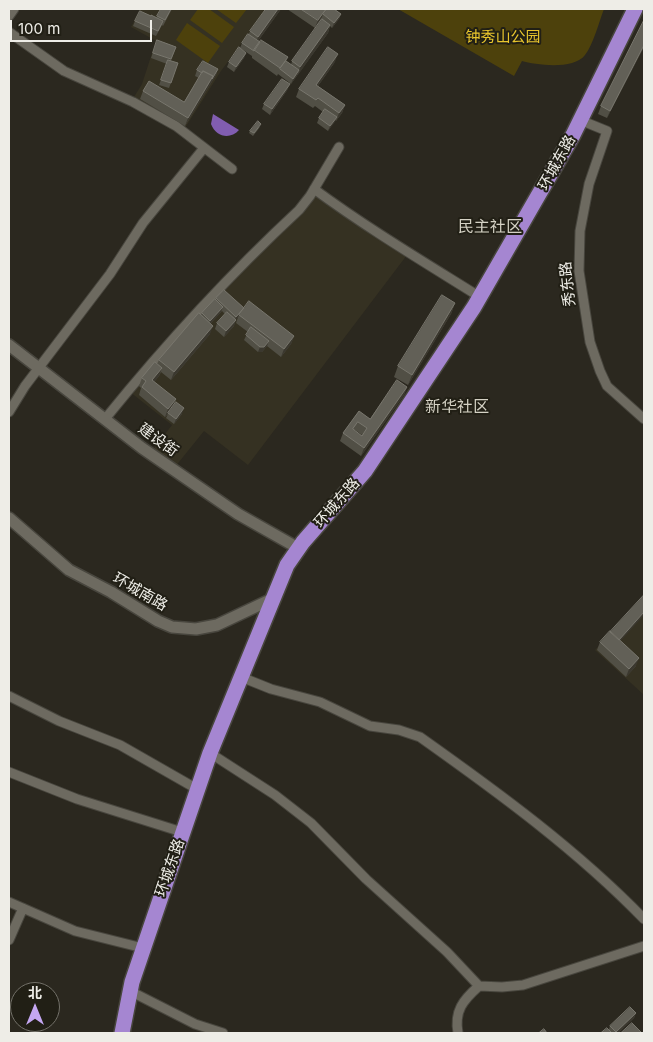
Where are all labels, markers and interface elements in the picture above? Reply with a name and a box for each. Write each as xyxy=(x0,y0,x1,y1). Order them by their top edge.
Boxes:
scale bar xyxy=(12,10,155,42)
text: 100 m xyxy=(18,19,60,38)
park label: 钟秀山公园 xyxy=(466,28,540,46)
street label: 环城东路 xyxy=(535,132,579,194)
district label: 民主社区 xyxy=(458,217,522,237)
street label: 秀东路 xyxy=(557,261,579,307)
district label: 新华社区 xyxy=(425,397,489,417)
street label: 建设街 xyxy=(135,419,181,461)
street label: 环城东路 xyxy=(311,474,363,532)
street label: 环城南路 xyxy=(110,569,170,615)
street label: 环城东路 xyxy=(152,837,188,899)
north arrow xyxy=(10,982,60,1032)
text: 北 xyxy=(28,984,42,1001)

